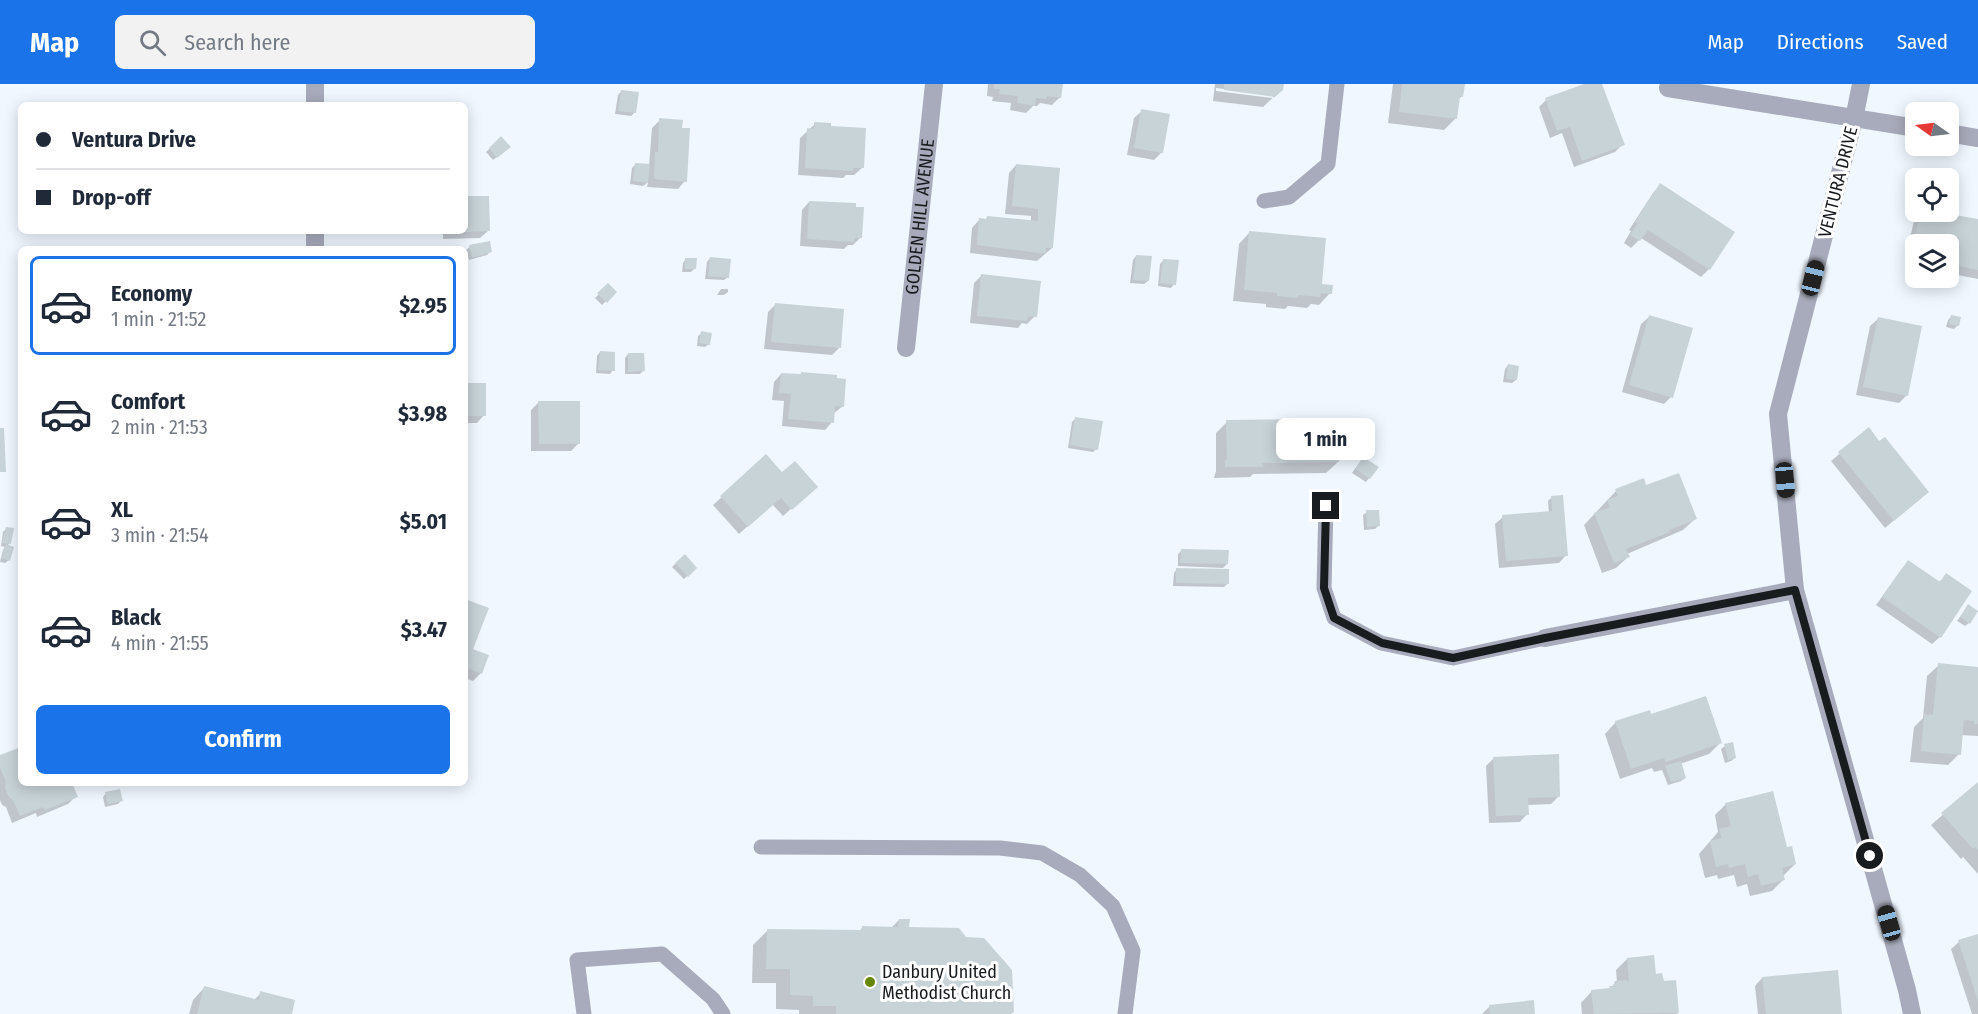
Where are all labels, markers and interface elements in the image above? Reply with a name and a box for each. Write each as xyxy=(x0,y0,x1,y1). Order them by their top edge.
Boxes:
search box xyxy=(115,15,535,69)
text: Map xyxy=(30,26,79,59)
icon: search xyxy=(136,26,169,59)
text: Search here xyxy=(184,29,290,56)
text: Map xyxy=(1707,29,1744,55)
text: Directions xyxy=(1777,29,1864,55)
text: Saved xyxy=(1897,29,1948,55)
north arrow xyxy=(1905,102,1959,156)
map controls xyxy=(1905,102,1959,288)
street label: VENTURA DRIVE xyxy=(1814,124,1862,240)
text: Ventura Drive xyxy=(72,126,196,153)
street label: GOLDEN HILL AVENUE xyxy=(901,138,939,296)
button: locate xyxy=(1905,168,1959,222)
text: Drop-off xyxy=(72,184,151,211)
button: layers xyxy=(1905,234,1959,288)
car xyxy=(1800,258,1826,298)
icon: car xyxy=(39,279,93,333)
text: Economy xyxy=(111,280,192,307)
text: $2.95 xyxy=(399,292,447,319)
text: 1 min · 21:52 xyxy=(111,307,206,331)
icon: car xyxy=(39,387,93,441)
text: Comfort xyxy=(111,388,185,415)
text: $3.98 xyxy=(398,400,447,427)
text: 2 min · 21:53 xyxy=(111,415,208,439)
callout: 1 min xyxy=(1276,419,1376,461)
text: 1 min xyxy=(1304,427,1347,451)
car xyxy=(1774,461,1796,499)
route end xyxy=(1312,492,1339,519)
icon: car xyxy=(39,495,93,549)
text: XL xyxy=(111,496,133,523)
text: $5.01 xyxy=(400,508,447,535)
text: 3 min · 21:54 xyxy=(111,523,209,547)
icon: car xyxy=(39,603,93,657)
text: Black xyxy=(111,604,161,631)
text: $3.47 xyxy=(401,616,447,643)
text: 4 min · 21:55 xyxy=(111,631,209,655)
button: Confirm xyxy=(36,705,450,774)
route start xyxy=(1856,842,1883,869)
car xyxy=(1875,903,1903,943)
place label: Danbury United Methodist Church xyxy=(882,961,1011,1004)
marker: Danbury United Methodist Church xyxy=(863,975,877,989)

